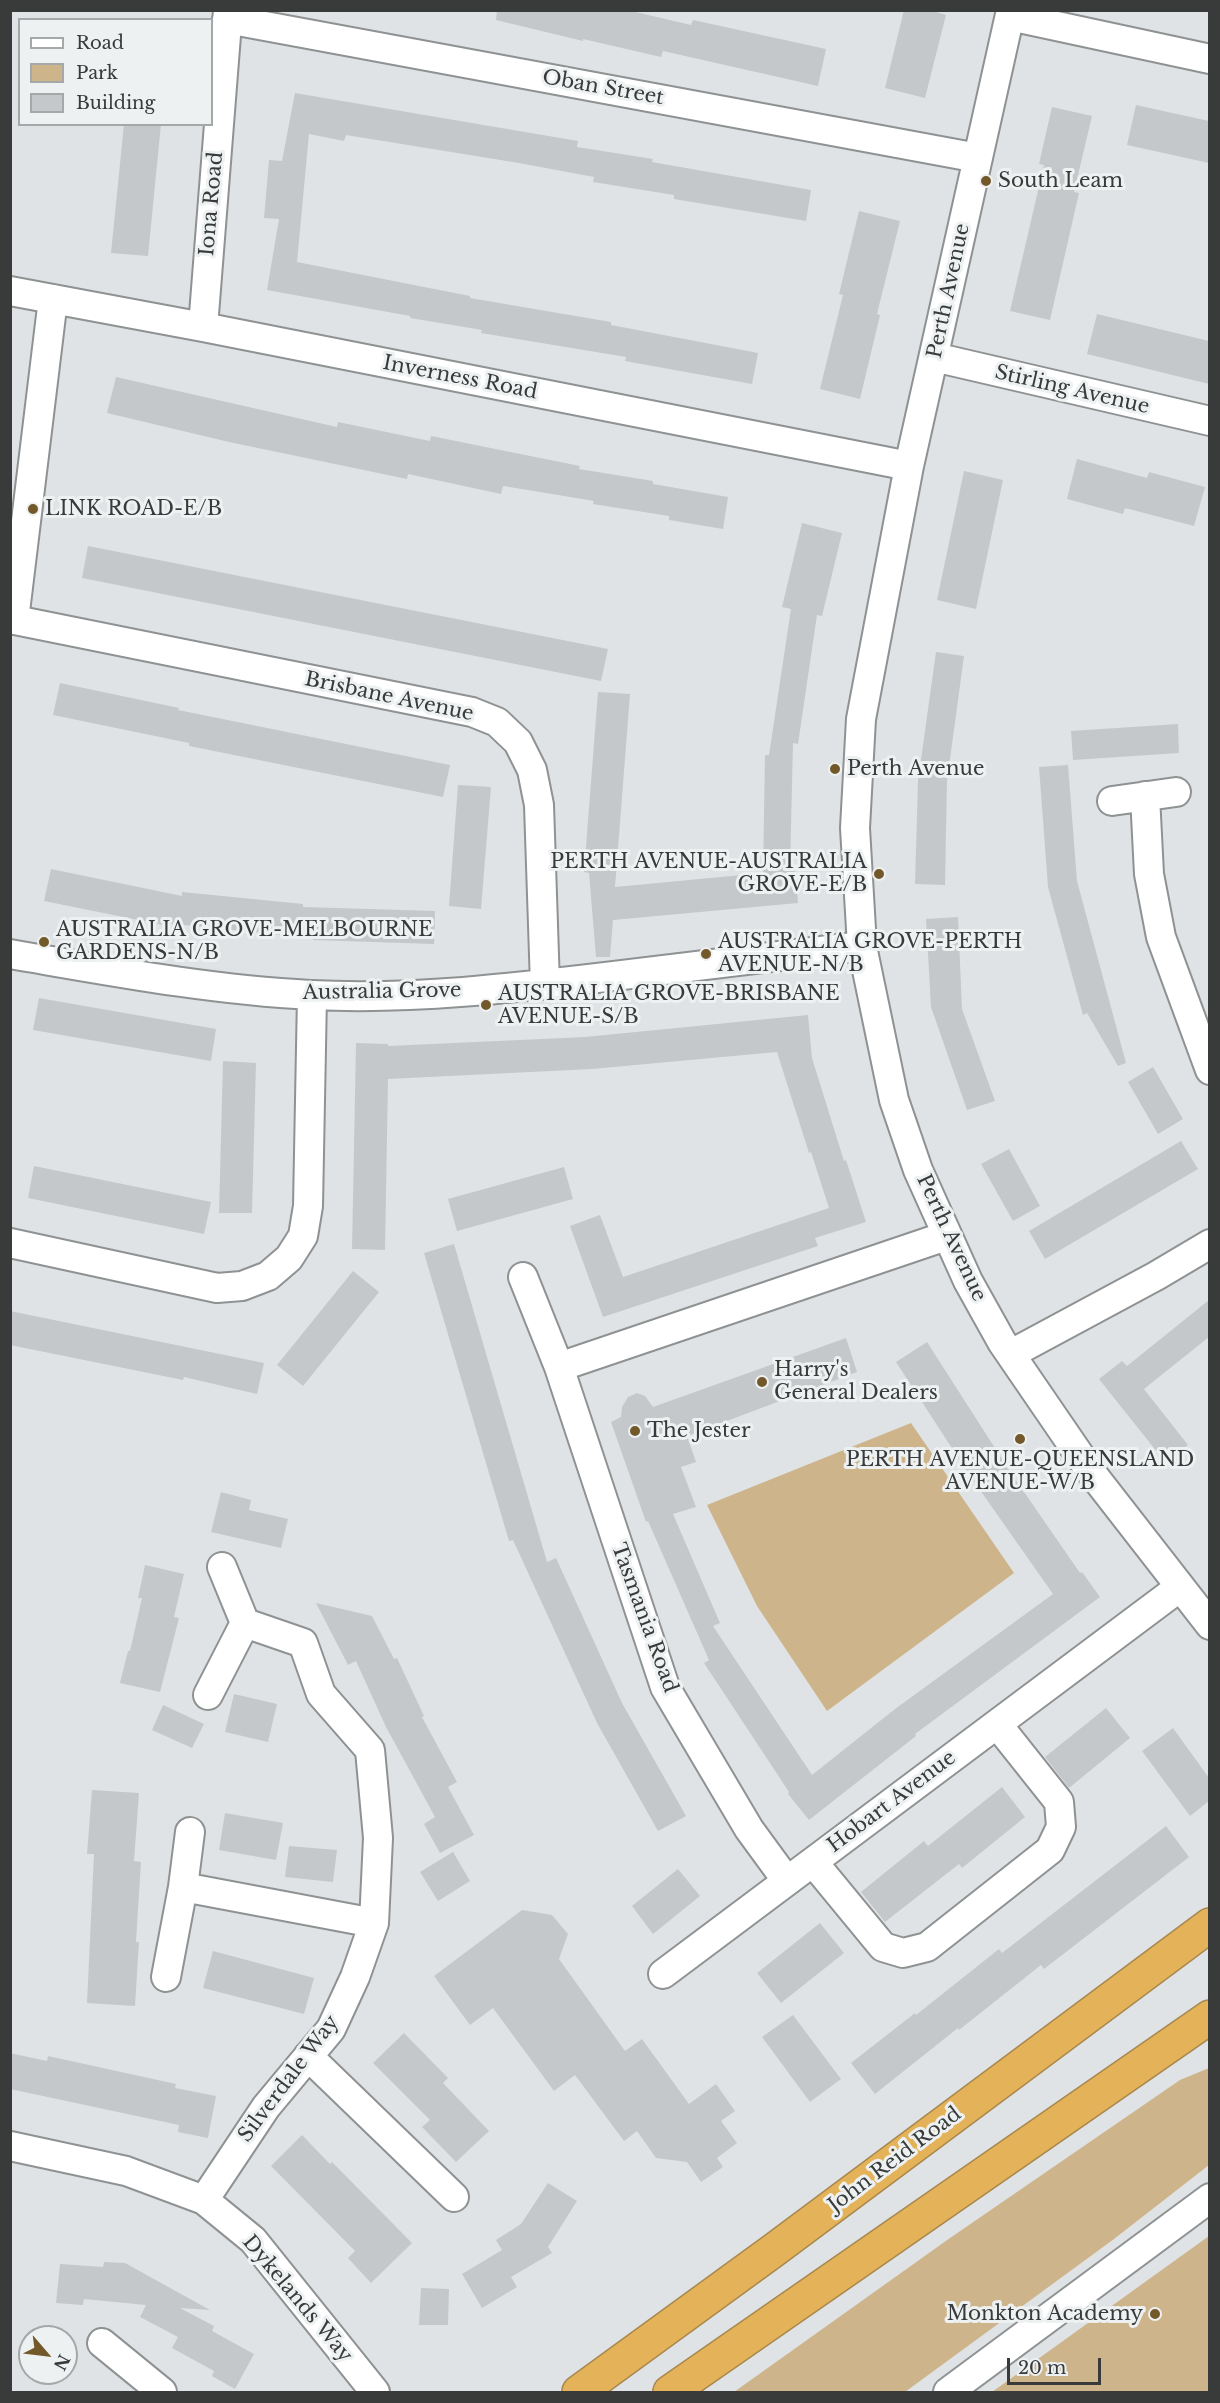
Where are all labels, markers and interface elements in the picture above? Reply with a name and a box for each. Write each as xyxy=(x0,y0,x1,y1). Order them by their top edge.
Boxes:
legend xyxy=(18,18,213,126)
text: Road xyxy=(76,32,124,54)
text: Park xyxy=(76,62,118,84)
street label: Oban Street xyxy=(540,66,666,110)
text: Building xyxy=(76,92,155,114)
street label: Iona Road xyxy=(195,151,229,257)
place label: South Leam xyxy=(998,169,1123,193)
marker: South Leam xyxy=(979,174,993,188)
street label: Perth Avenue xyxy=(923,221,975,361)
street label: Inverness Road xyxy=(381,351,539,405)
street label: Stirling Avenue xyxy=(992,361,1152,419)
place label: LINK ROAD-E/B xyxy=(45,497,222,521)
marker: LINK ROAD-E/B xyxy=(26,502,40,516)
street label: Brisbane Avenue xyxy=(302,667,476,727)
place label: Perth Avenue xyxy=(847,757,984,781)
marker: Perth Avenue xyxy=(828,762,842,776)
place label: PERTH AVENUE-AUSTRALIA GROVE-E/B xyxy=(550,850,867,897)
marker: PERTH AVENUE-AUSTRALIA GROVE-E/B xyxy=(872,867,886,881)
place label: AUSTRALIA GROVE-MELBOURNE GARDENS-N/B xyxy=(56,918,433,965)
place label: AUSTRALIA GROVE-PERTH AVENUE-N/B xyxy=(718,930,1022,977)
marker: AUSTRALIA GROVE-MELBOURNE GARDENS-N/B xyxy=(37,935,51,949)
marker: AUSTRALIA GROVE-PERTH AVENUE-N/B xyxy=(699,947,713,961)
street label: Australia Grove xyxy=(303,979,461,1005)
place label: AUSTRALIA GROVE-BRISBANE AVENUE-S/B xyxy=(498,982,839,1029)
marker: AUSTRALIA GROVE-BRISBANE AVENUE-S/B xyxy=(479,998,493,1012)
street label: Perth Avenue xyxy=(911,1171,991,1305)
place label: Harry's General Dealers xyxy=(774,1358,938,1405)
marker: Harry's General Dealers xyxy=(755,1375,769,1389)
place label: The Jester xyxy=(647,1419,750,1443)
marker: The Jester xyxy=(628,1424,642,1438)
marker: PERTH AVENUE-QUEENSLAND AVENUE-W/B xyxy=(1013,1432,1027,1446)
place label: PERTH AVENUE-QUEENSLAND AVENUE-W/B xyxy=(846,1448,1194,1495)
street label: Tasmania Road xyxy=(606,1540,682,1696)
street label: Hobart Avenue xyxy=(823,1746,961,1858)
street label: Silverdale Way xyxy=(234,2011,344,2147)
street label: John Reid Road xyxy=(824,2102,966,2218)
street label: Dykelands Way xyxy=(237,2231,357,2367)
place label: Monkton Academy xyxy=(947,2302,1143,2326)
marker: Monkton Academy xyxy=(1148,2307,1162,2321)
north arrow xyxy=(18,2325,78,2385)
scale bar xyxy=(1010,2346,1104,2384)
text: N xyxy=(50,2351,74,2374)
text: 20 m xyxy=(1018,2357,1066,2379)

